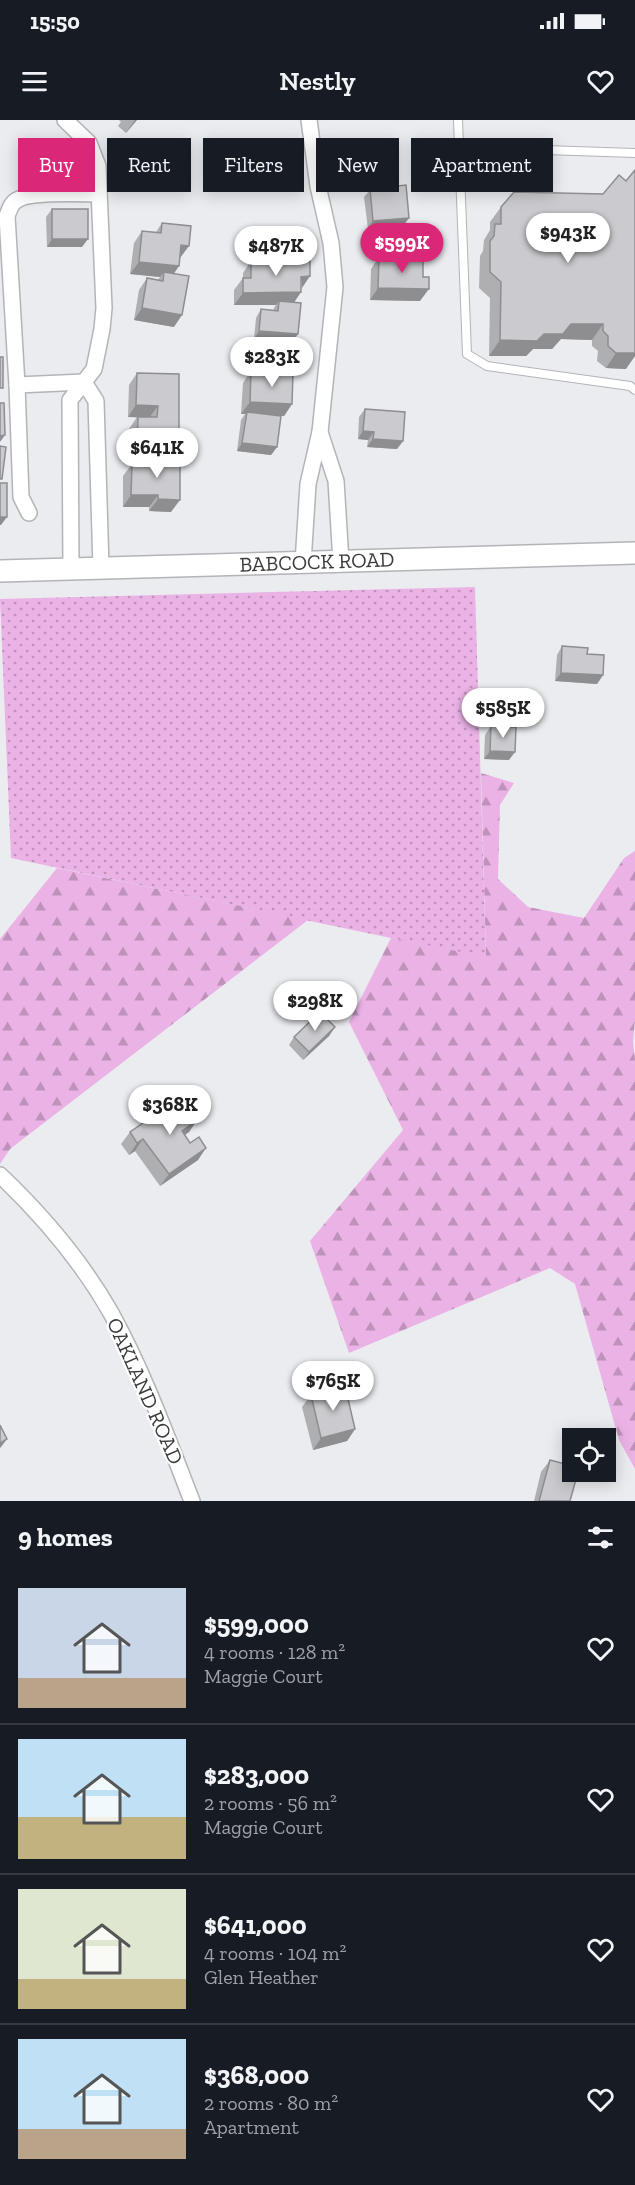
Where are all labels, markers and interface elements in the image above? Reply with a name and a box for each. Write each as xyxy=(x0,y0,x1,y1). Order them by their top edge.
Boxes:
text: 15:50 xyxy=(30,8,80,35)
icon: menu xyxy=(18,65,51,98)
text: Nestly xyxy=(279,65,356,97)
icon: heart xyxy=(584,65,617,98)
chip: Buy xyxy=(18,138,95,192)
chip: Rent xyxy=(107,138,191,192)
chip: Filters xyxy=(203,138,304,192)
chip: New xyxy=(316,138,399,192)
chip: Apartment xyxy=(411,138,553,192)
pin: $943K xyxy=(526,213,610,264)
text: $943K xyxy=(540,220,596,244)
pin: $599K xyxy=(360,223,444,274)
pin: $487K xyxy=(234,226,318,277)
text: $599K xyxy=(374,230,430,254)
text: $487K xyxy=(248,233,304,257)
pin: $283K xyxy=(230,337,314,388)
text: $283K xyxy=(244,344,300,368)
pin: $641K xyxy=(115,428,199,479)
text: $641K xyxy=(130,435,184,459)
street label: BABCOCK ROAD xyxy=(239,546,395,577)
pin: $585K xyxy=(461,688,545,739)
text: $585K xyxy=(476,695,530,719)
pin: $298K xyxy=(273,981,357,1032)
text: $298K xyxy=(287,988,343,1012)
pin: $368K xyxy=(128,1085,212,1136)
text: $368K xyxy=(142,1092,198,1116)
street label: OAKLAND ROAD xyxy=(102,1314,189,1468)
pin: $765K xyxy=(291,1361,375,1412)
text: $765K xyxy=(306,1368,360,1392)
map controls xyxy=(562,1428,616,1482)
button: locate xyxy=(562,1428,616,1482)
text: 9 homes xyxy=(18,1521,113,1553)
icon: filters xyxy=(584,1521,617,1554)
text: $599,000 xyxy=(204,1608,309,1640)
icon: home xyxy=(66,1612,138,1684)
icon: heart xyxy=(584,1632,617,1665)
text: 4 rooms · 128 m² xyxy=(204,1640,345,1664)
text: Maggie Court xyxy=(204,1664,323,1688)
text: $283,000 xyxy=(204,1759,309,1791)
icon: home xyxy=(66,1763,138,1835)
icon: heart xyxy=(584,1783,617,1816)
text: 2 rooms · 56 m² xyxy=(204,1791,337,1815)
text: Maggie Court xyxy=(204,1815,323,1839)
text: $641,000 xyxy=(204,1909,307,1941)
icon: home xyxy=(66,1913,138,1985)
icon: heart xyxy=(584,1933,617,1966)
text: 4 rooms · 104 m² xyxy=(204,1941,346,1965)
text: Glen Heather xyxy=(204,1965,319,1989)
text: $368,000 xyxy=(204,2059,309,2091)
icon: home xyxy=(66,2063,138,2135)
icon: heart xyxy=(584,2083,617,2116)
text: 2 rooms · 80 m² xyxy=(204,2091,338,2115)
text: Apartment xyxy=(204,2115,299,2139)

